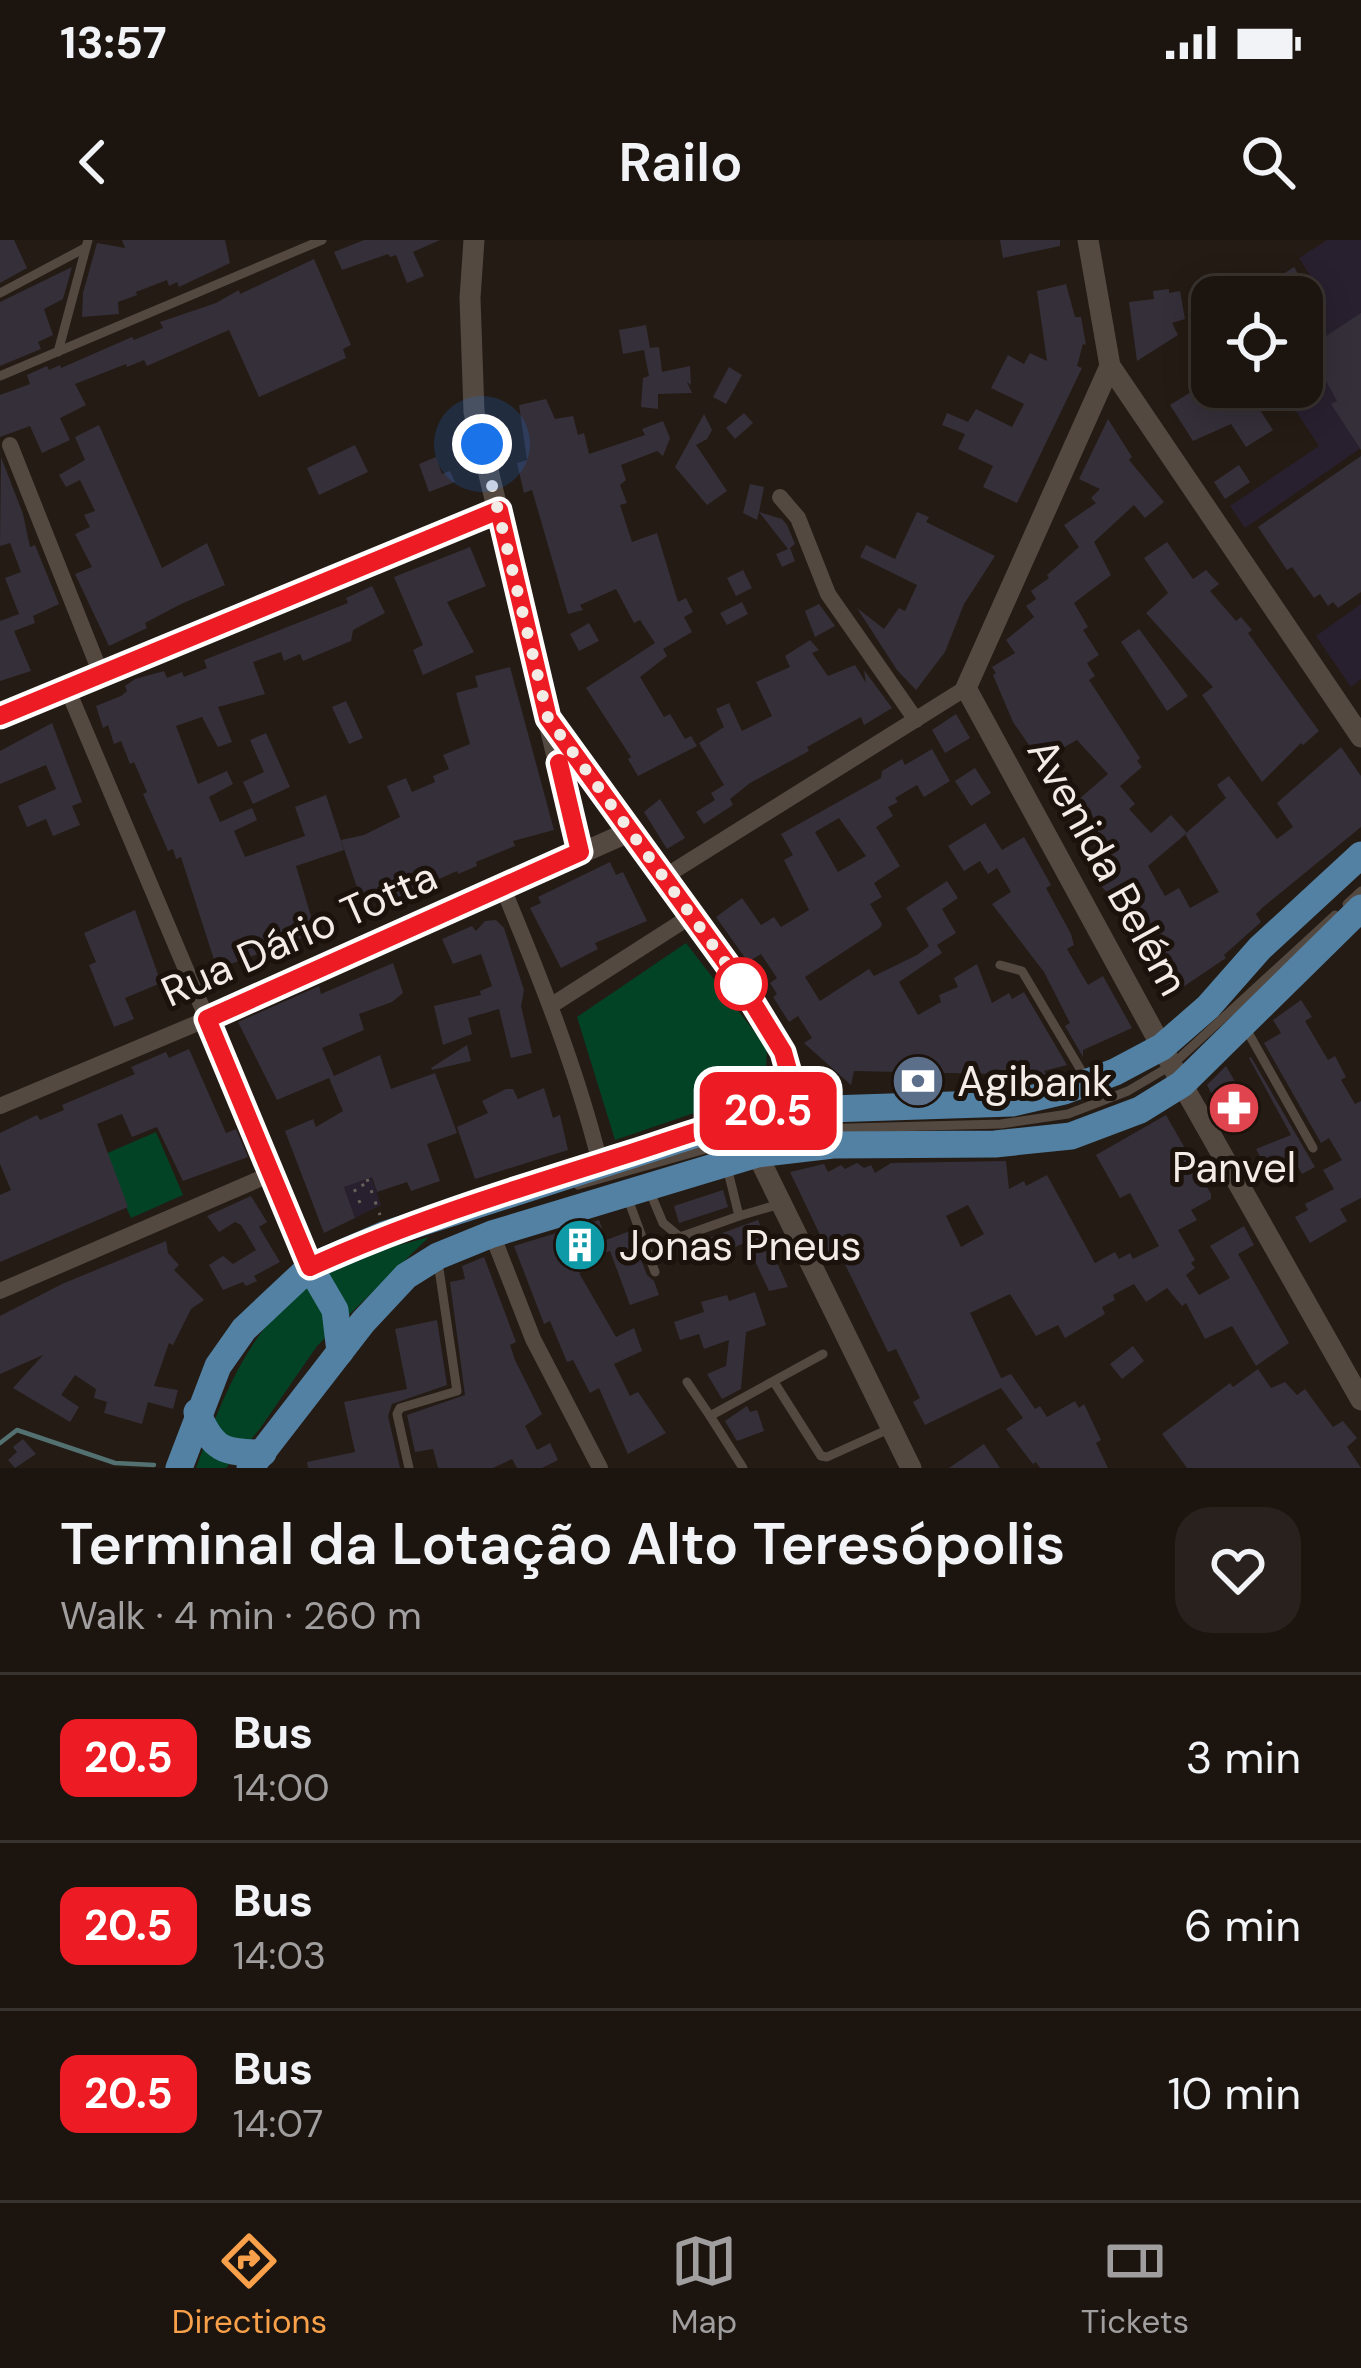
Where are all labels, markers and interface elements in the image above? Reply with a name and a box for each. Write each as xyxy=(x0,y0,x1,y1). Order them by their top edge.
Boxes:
text: 13:57 xyxy=(60,13,167,72)
text: Railo xyxy=(618,127,743,198)
icon: back xyxy=(60,129,126,195)
icon: search xyxy=(1235,129,1301,195)
map controls xyxy=(1191,276,1323,408)
button: locate xyxy=(1191,276,1323,408)
your location xyxy=(452,414,512,474)
street label: Avenida Belém xyxy=(1015,729,1201,1005)
street label: Rua Dário Totta xyxy=(153,849,445,1019)
unlabelled marker xyxy=(716,959,766,1009)
bank icon: Agibank xyxy=(890,1053,946,1109)
place label: Agibank xyxy=(957,1054,1113,1109)
line badge: 20.5 xyxy=(684,1072,852,1150)
pharmacy icon: Panvel xyxy=(1206,1080,1262,1136)
text: 20.5 xyxy=(724,1083,812,1138)
place label: Panvel xyxy=(1172,1140,1296,1195)
building icon: Jonas Pneus xyxy=(552,1217,608,1273)
place label: Jonas Pneus xyxy=(619,1218,862,1273)
text: Terminal da Lotação Alto Teresópolis xyxy=(60,1507,1065,1582)
button: heart xyxy=(1175,1507,1301,1633)
text: Walk · 4 min · 260 m xyxy=(60,1590,422,1641)
text: Bus xyxy=(233,1703,313,1762)
text: 3 min xyxy=(1186,1728,1301,1787)
text: 20.5 xyxy=(84,1730,173,1785)
text: 14:00 xyxy=(233,1762,330,1813)
text: Bus xyxy=(233,1871,313,1930)
text: 6 min xyxy=(1184,1896,1301,1955)
text: 20.5 xyxy=(84,1898,173,1953)
text: 14:03 xyxy=(233,1930,326,1981)
text: Bus xyxy=(233,2039,313,2098)
text: 10 min xyxy=(1167,2064,1301,2123)
text: 20.5 xyxy=(84,2066,173,2121)
text: 14:07 xyxy=(233,2098,323,2149)
tab: Directions xyxy=(172,2228,327,2343)
tab: Map xyxy=(671,2228,737,2343)
tab: Tickets xyxy=(1081,2228,1189,2343)

